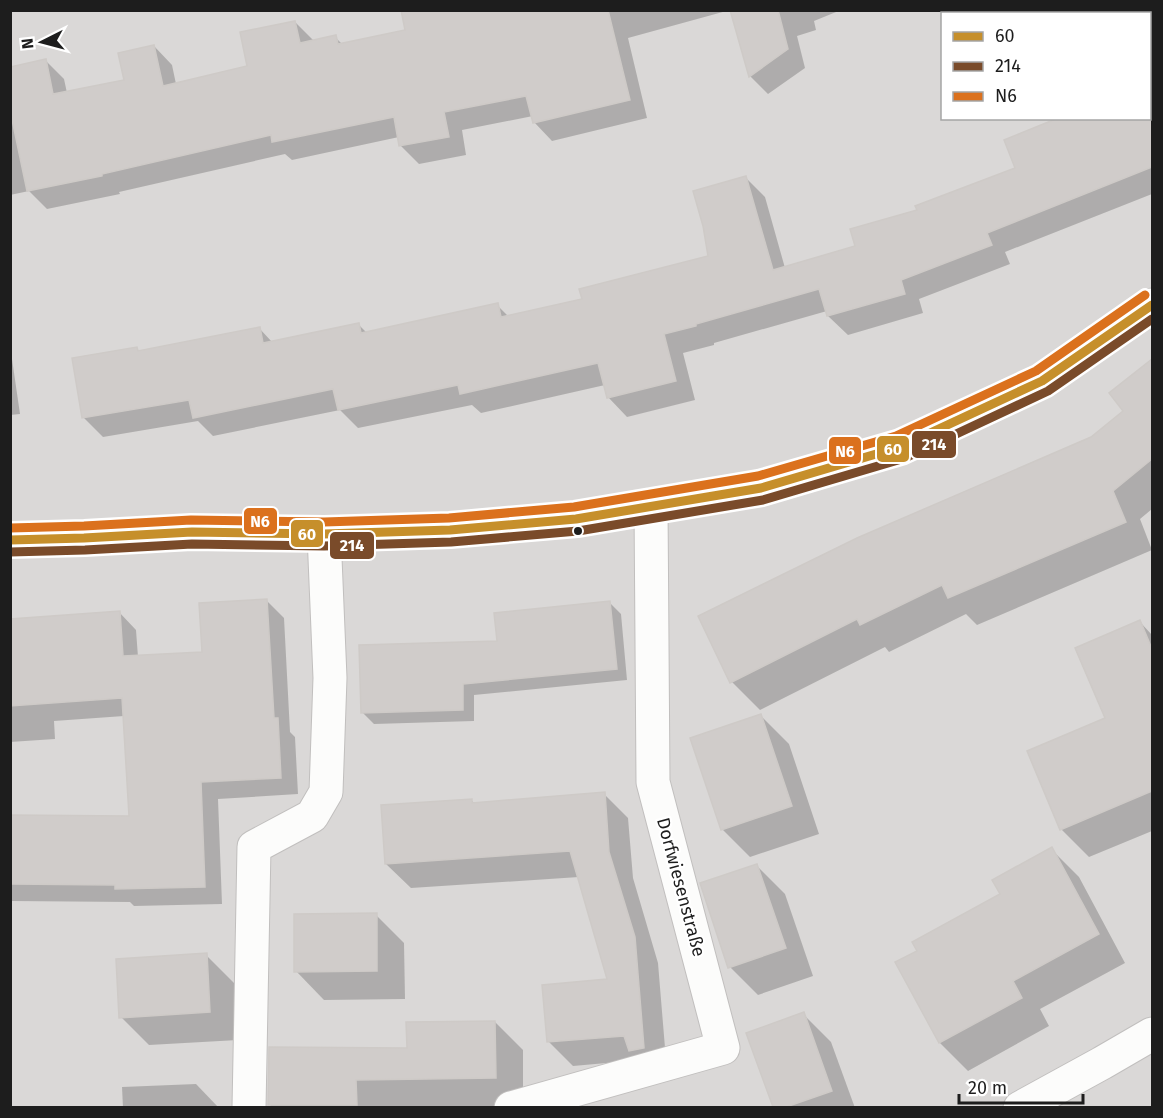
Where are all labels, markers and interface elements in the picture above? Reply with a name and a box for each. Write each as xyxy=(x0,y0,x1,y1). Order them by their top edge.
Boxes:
north arrow xyxy=(12,12,72,72)
legend xyxy=(941,12,1151,120)
text: 60 xyxy=(995,25,1015,47)
text: N xyxy=(18,37,38,50)
text: 214 xyxy=(995,55,1021,77)
text: N6 xyxy=(995,85,1017,107)
line badge: 214 xyxy=(911,430,957,459)
line badge: 60 xyxy=(876,435,910,463)
text: 214 xyxy=(922,435,946,454)
line badge: N6 xyxy=(828,436,862,465)
text: 60 xyxy=(884,440,902,459)
text: N6 xyxy=(835,442,855,461)
line badge: N6 xyxy=(243,507,278,535)
text: N6 xyxy=(250,512,270,531)
line badge: 60 xyxy=(290,519,324,548)
text: 60 xyxy=(298,525,316,544)
unlabelled marker xyxy=(572,525,584,537)
line badge: 214 xyxy=(329,531,375,560)
text: 214 xyxy=(340,536,364,555)
street label: Dorfwiesenstraße xyxy=(652,815,710,959)
scale bar xyxy=(959,1067,1084,1105)
text: 20 m xyxy=(968,1077,1007,1099)

